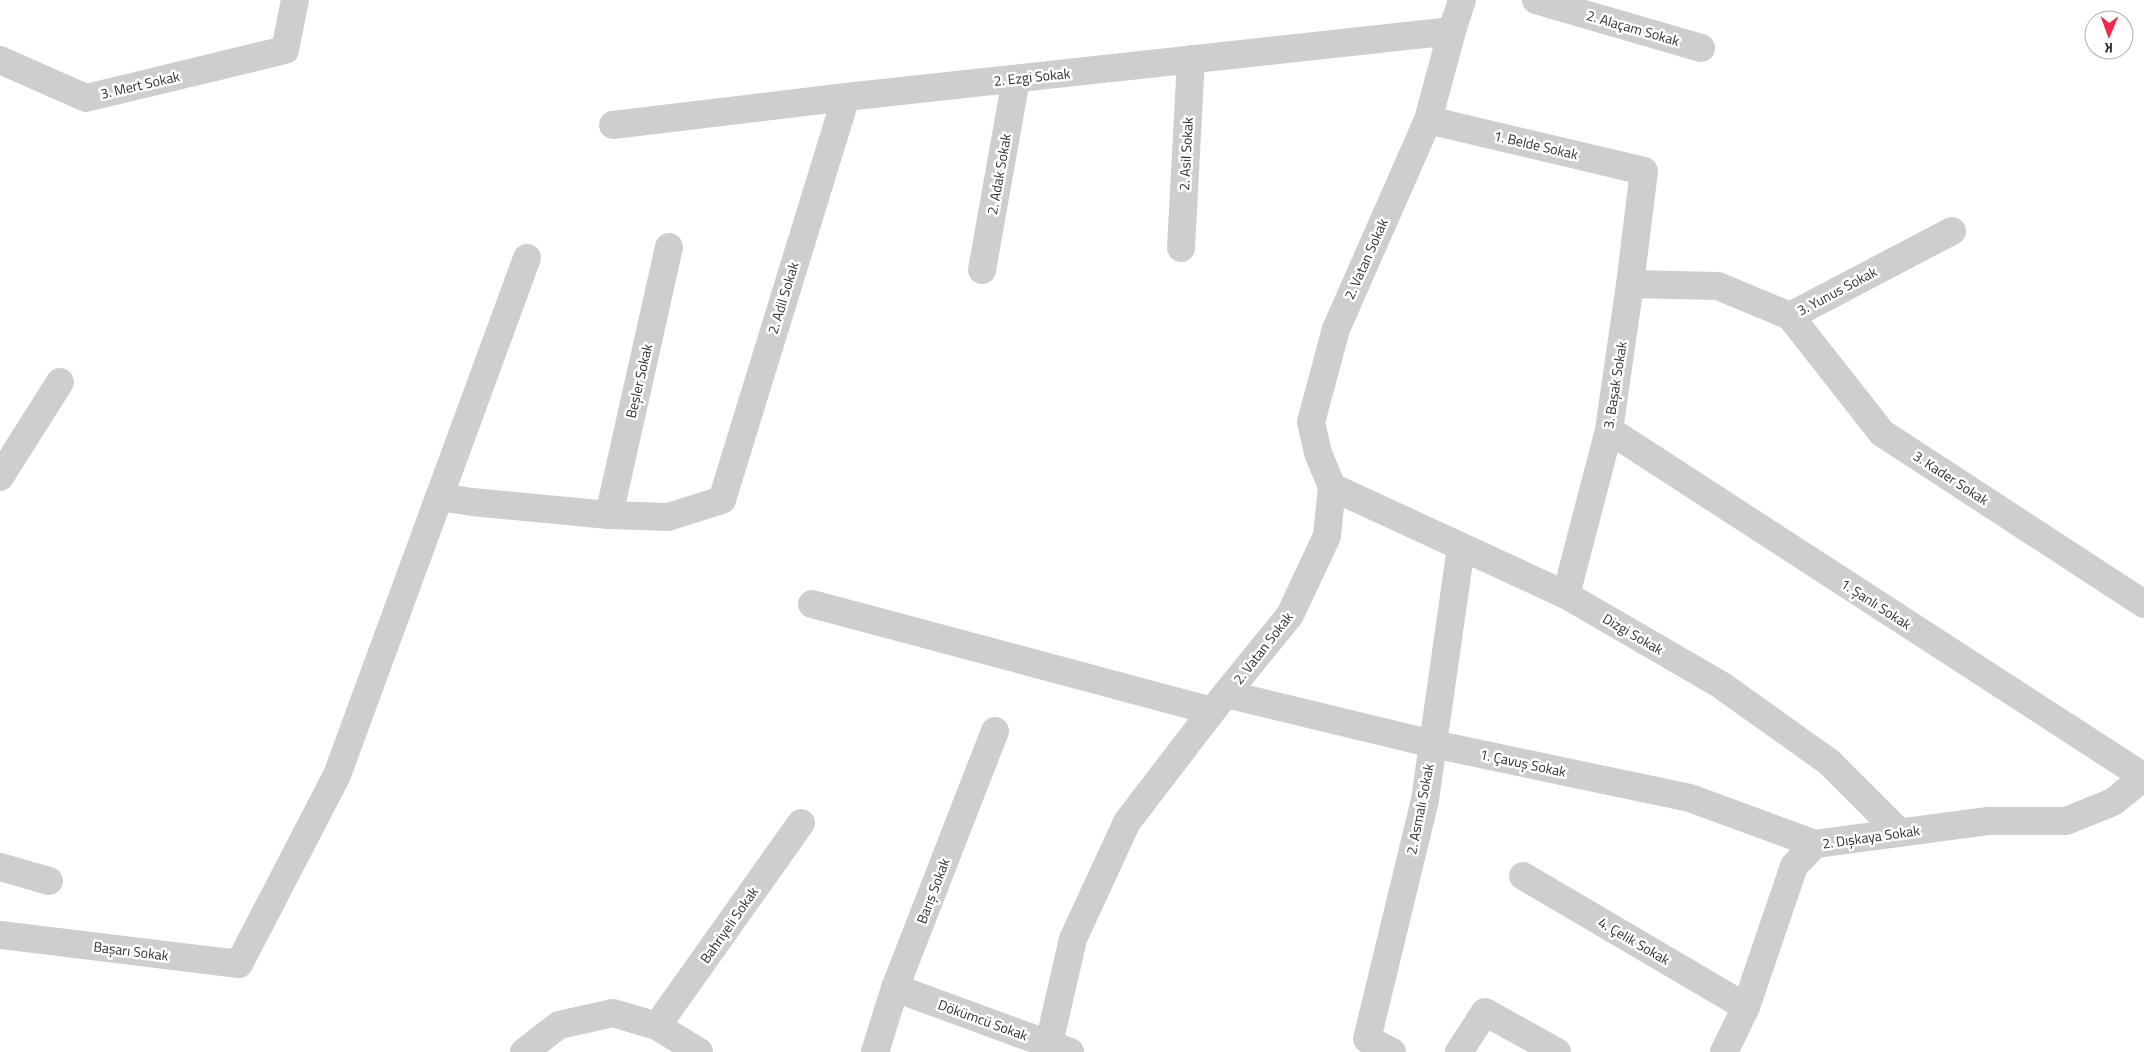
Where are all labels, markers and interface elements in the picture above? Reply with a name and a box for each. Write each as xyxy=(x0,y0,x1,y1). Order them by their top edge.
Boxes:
street label: 2. Alaçam Sokak xyxy=(1584,4,1682,51)
north arrow xyxy=(2084,10,2134,60)
text: K xyxy=(2104,38,2113,59)
street label: 2. Ezgi Sokak xyxy=(993,62,1072,91)
street label: 3. Mert Sokak xyxy=(98,65,182,104)
street label: 2. Asil Sokak xyxy=(1173,116,1198,191)
street label: 1. Belde Sokak xyxy=(1492,125,1581,164)
street label: 2. Adak Sokak xyxy=(981,132,1016,216)
street label: 2. Vatan Sokak xyxy=(1338,215,1393,303)
street label: 2. Adil Sokak xyxy=(762,259,804,336)
street label: 3. Yunus Sokak xyxy=(1793,260,1881,320)
street label: 3. Başak Sokak xyxy=(1597,339,1632,430)
street label: Beşler Sokak xyxy=(620,341,657,420)
street label: 3. Kader Sokak xyxy=(1909,445,1994,510)
street label: 1. Şanlı Sokak xyxy=(1837,573,1916,635)
street label: 2. Vatan Sokak xyxy=(1228,607,1298,688)
street label: Dizgi Sokak xyxy=(1599,608,1668,660)
street label: 1. Çavuş Sokak xyxy=(1478,743,1568,782)
street label: 2. Asmalı Sokak xyxy=(1400,761,1439,856)
street label: 2. Dışkaya Sokak xyxy=(1821,819,1921,854)
street label: Barış Sokak xyxy=(910,855,955,927)
street label: Bahriyeli Sokak xyxy=(694,882,763,967)
street label: 4. Çelik Sokak xyxy=(1594,911,1674,970)
street label: Başarı Sokak xyxy=(92,935,170,966)
street label: Dökümcü Sokak xyxy=(935,994,1031,1046)

